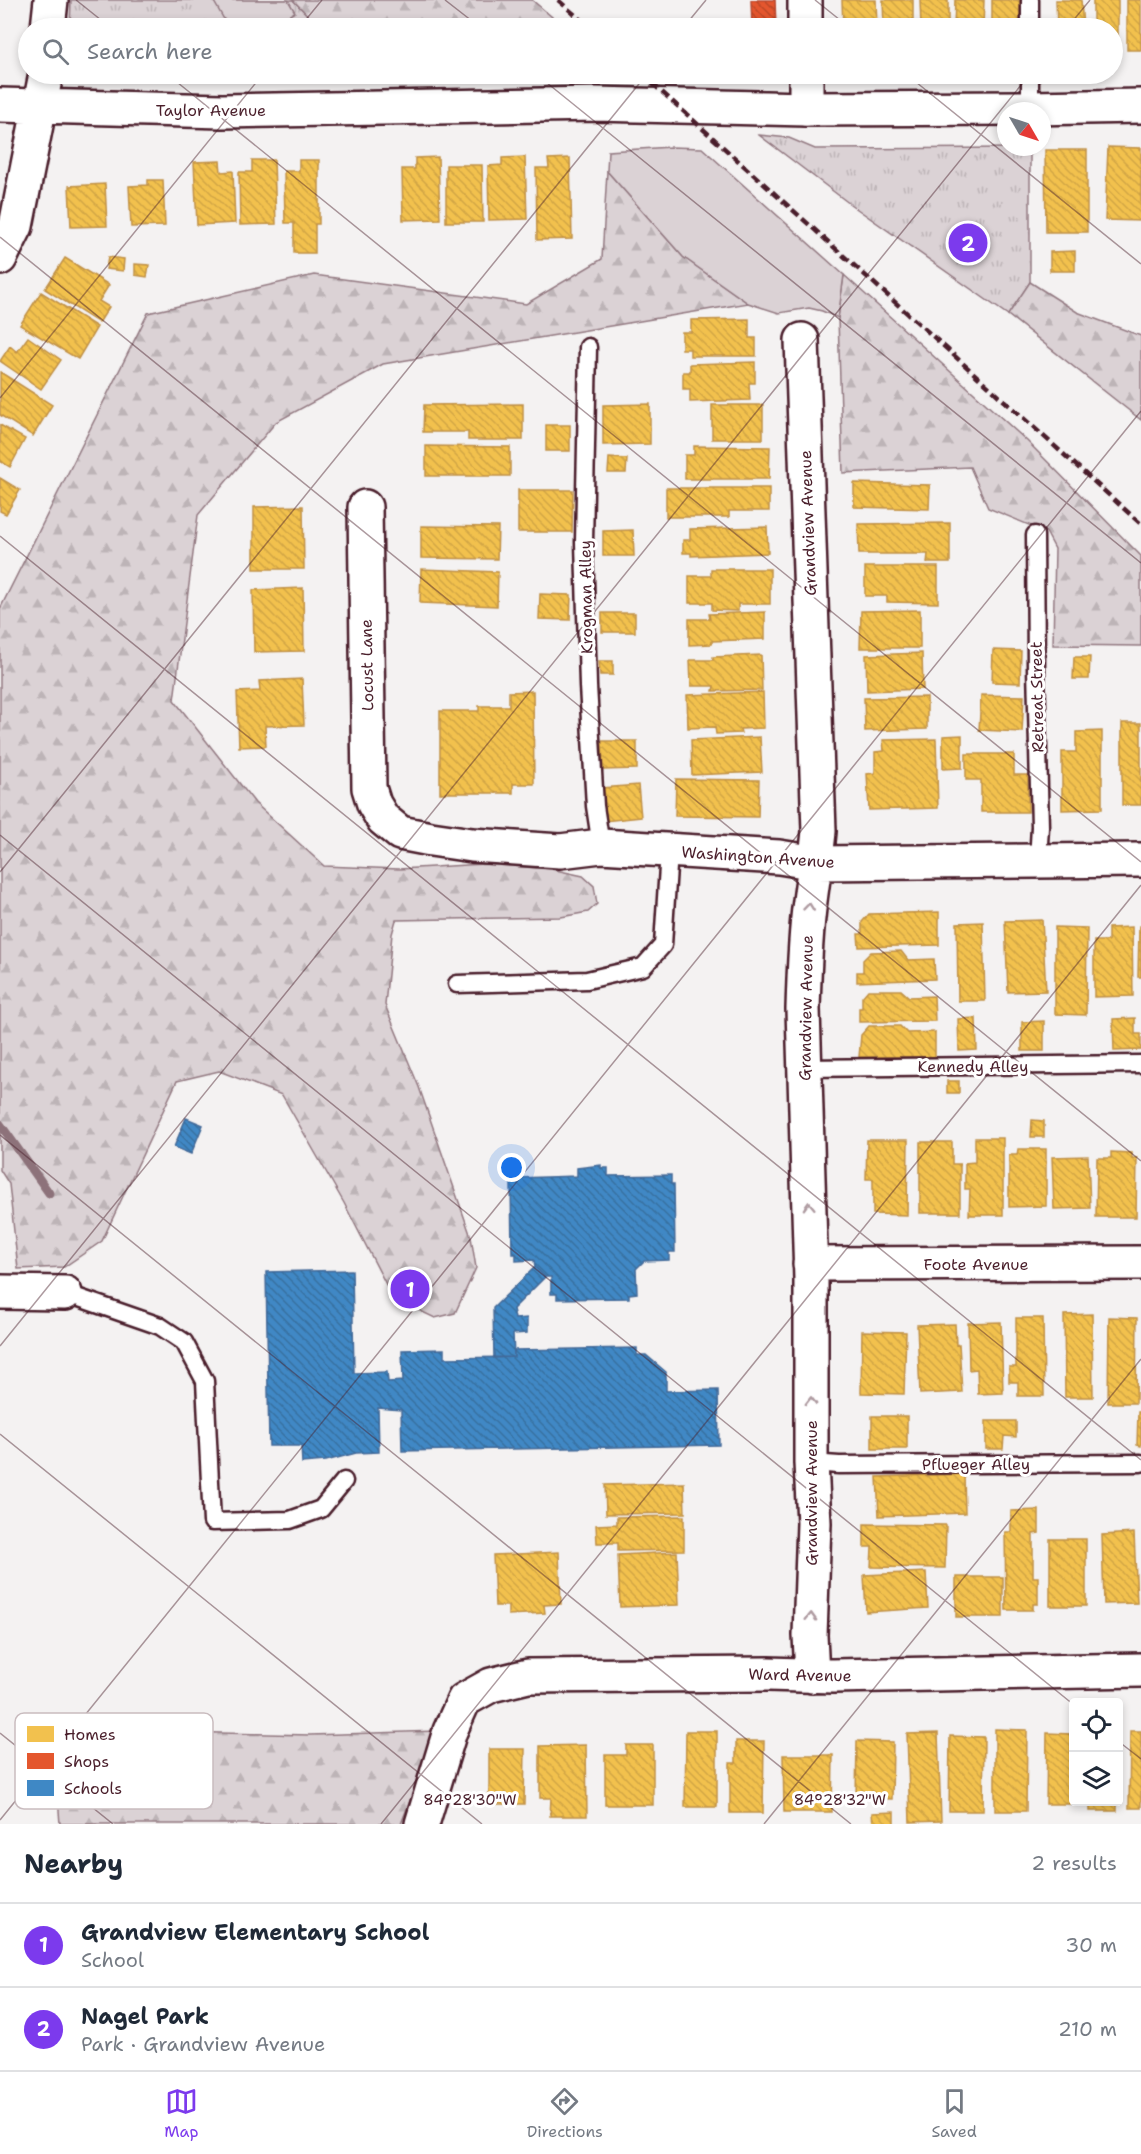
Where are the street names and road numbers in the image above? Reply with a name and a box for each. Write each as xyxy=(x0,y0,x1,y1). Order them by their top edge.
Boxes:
street label: Taylor Avenue xyxy=(156,100,266,121)
street label: Grandview Avenue xyxy=(795,450,821,596)
street label: Krogman Alley xyxy=(575,540,597,654)
street label: Locust Lane xyxy=(356,619,378,711)
street label: Retreat Street xyxy=(1026,641,1048,753)
street label: Washington Avenue xyxy=(681,841,835,873)
street label: Grandview Avenue xyxy=(794,935,818,1081)
street label: Kennedy Alley xyxy=(918,1056,1028,1077)
street label: Foote Avenue xyxy=(923,1254,1029,1275)
street label: Grandview Avenue xyxy=(801,1420,822,1566)
street label: Pflueger Alley xyxy=(922,1454,1030,1475)
street label: Ward Avenue xyxy=(748,1664,852,1686)

